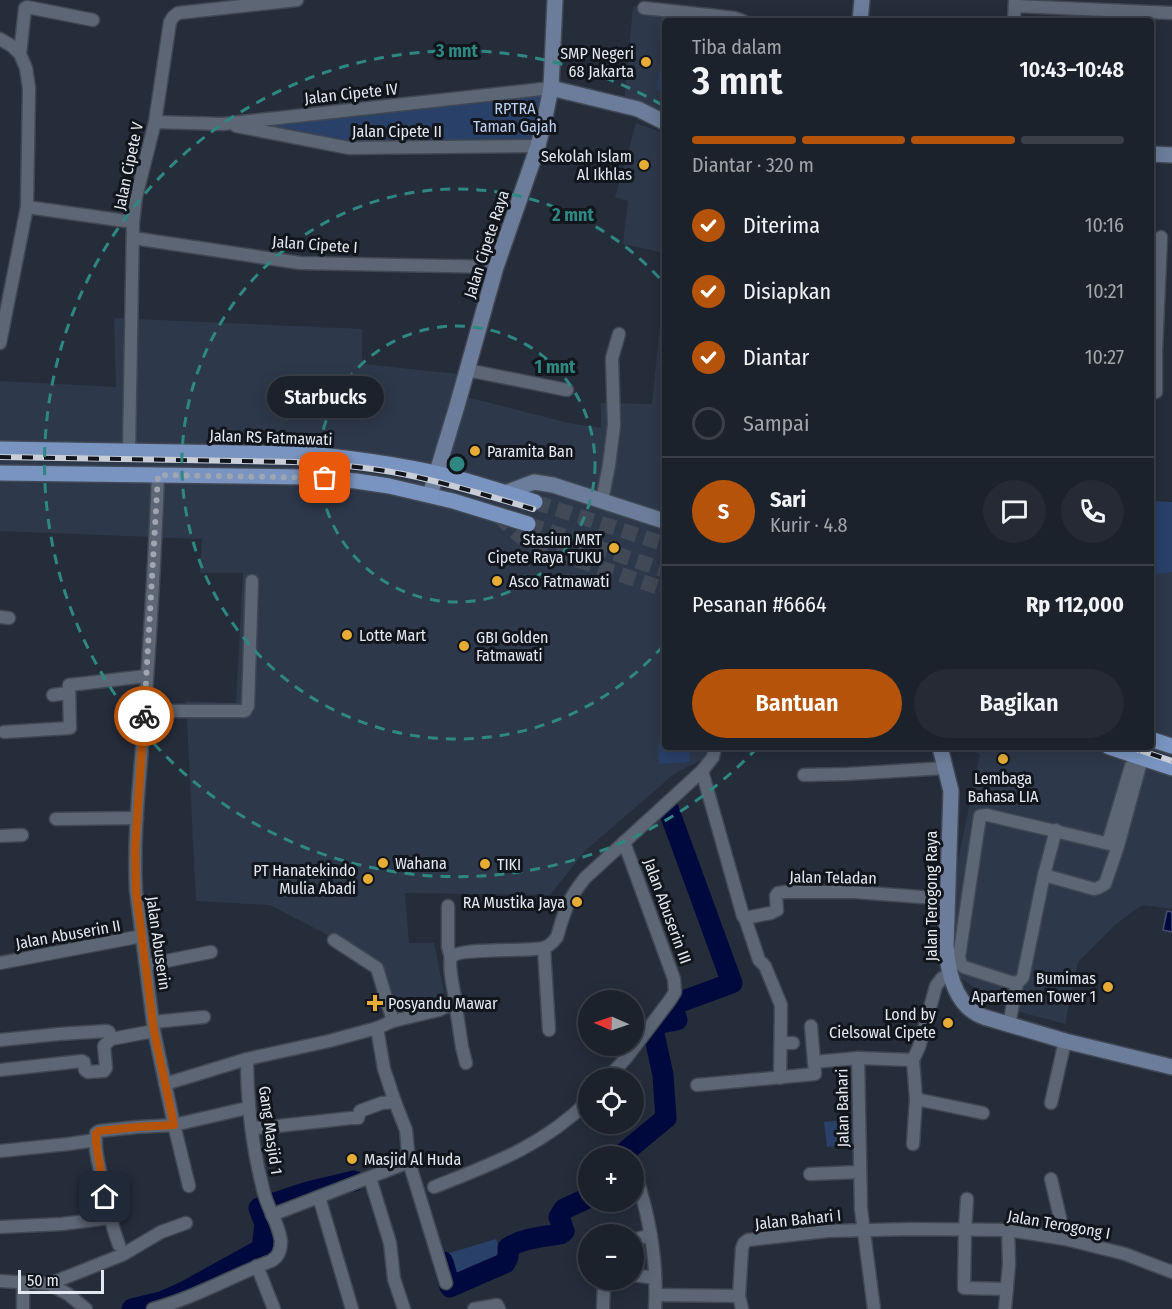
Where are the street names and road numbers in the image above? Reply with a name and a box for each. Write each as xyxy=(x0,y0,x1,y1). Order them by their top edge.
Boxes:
street label: Jalan Cipete IV xyxy=(303,79,400,108)
street label: Jalan Cipete V xyxy=(110,119,147,212)
street label: Jalan Cipete II xyxy=(352,122,442,141)
street label: Jalan Cipete Raya xyxy=(460,188,513,301)
street label: Jalan Cipete I xyxy=(272,232,358,257)
street label: Jalan RS Fatmawati xyxy=(209,426,333,449)
street label: Jalan Terogong Raya xyxy=(922,831,941,961)
street label: Jalan Abuserin III xyxy=(640,856,695,966)
street label: Jalan Teladan xyxy=(789,867,877,888)
street label: Jalan Abuserin xyxy=(143,895,174,991)
street label: Jalan Abuserin II xyxy=(14,916,122,953)
street label: Jalan Bahari xyxy=(832,1068,853,1148)
street label: Gang Masjid 1 xyxy=(255,1085,286,1176)
street label: Jalan Bahari I xyxy=(754,1206,842,1233)
street label: Jalan Terogong I xyxy=(1006,1206,1112,1243)

